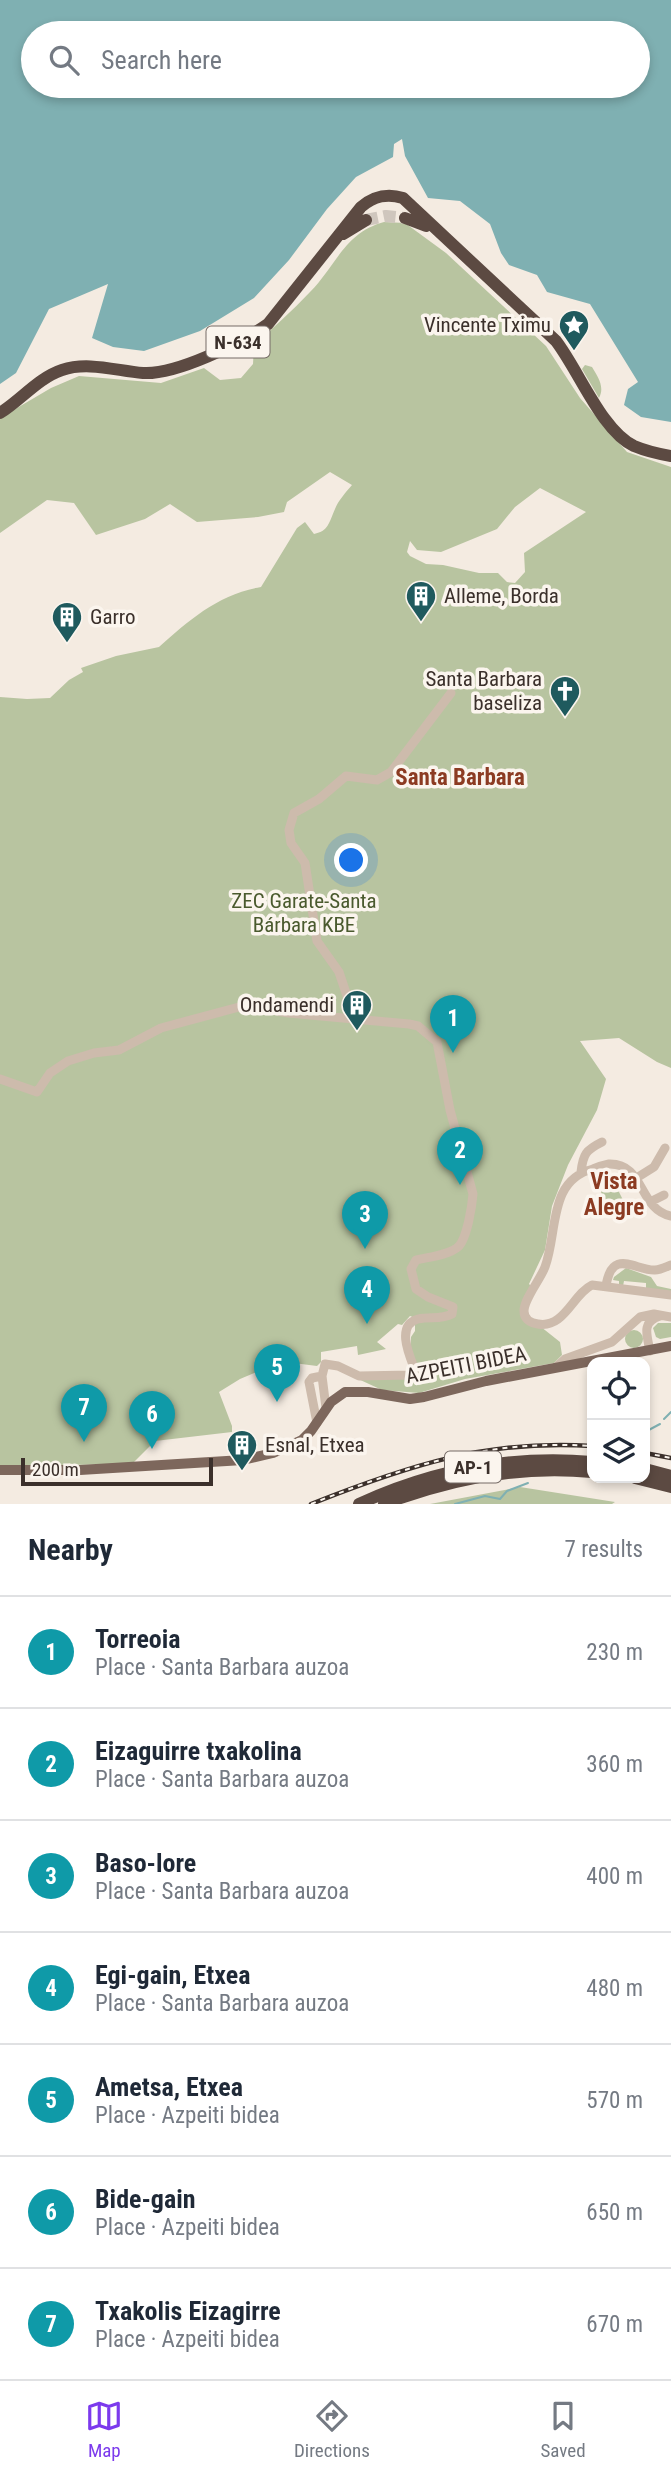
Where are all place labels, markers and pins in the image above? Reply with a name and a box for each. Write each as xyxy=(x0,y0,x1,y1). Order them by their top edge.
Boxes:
place icon: Vincente Tximu xyxy=(557,308,591,352)
place label: Vincente Tximu xyxy=(424,313,551,337)
building icon: Alleme, Borda xyxy=(404,579,438,623)
place label: Alleme, Borda xyxy=(444,584,559,608)
building icon: Garro xyxy=(50,600,84,644)
place label: Garro xyxy=(90,605,136,629)
place label: Santa Barbara baseliza xyxy=(425,667,542,715)
church icon: Santa Barbara baseliza xyxy=(548,674,582,718)
building icon: Ondamendi xyxy=(340,988,374,1032)
place label: Ondamendi xyxy=(240,993,334,1017)
pin: 1 xyxy=(430,995,476,1053)
pin: 2 xyxy=(437,1127,483,1185)
pin: 3 xyxy=(342,1191,388,1249)
pin: 4 xyxy=(344,1266,390,1324)
pin: 5 xyxy=(254,1344,300,1402)
pin: 7 xyxy=(61,1384,107,1442)
pin: 6 xyxy=(129,1391,175,1449)
building icon: Esnal, Etxea xyxy=(225,1428,259,1472)
place label: Esnal, Etxea xyxy=(265,1433,365,1457)

